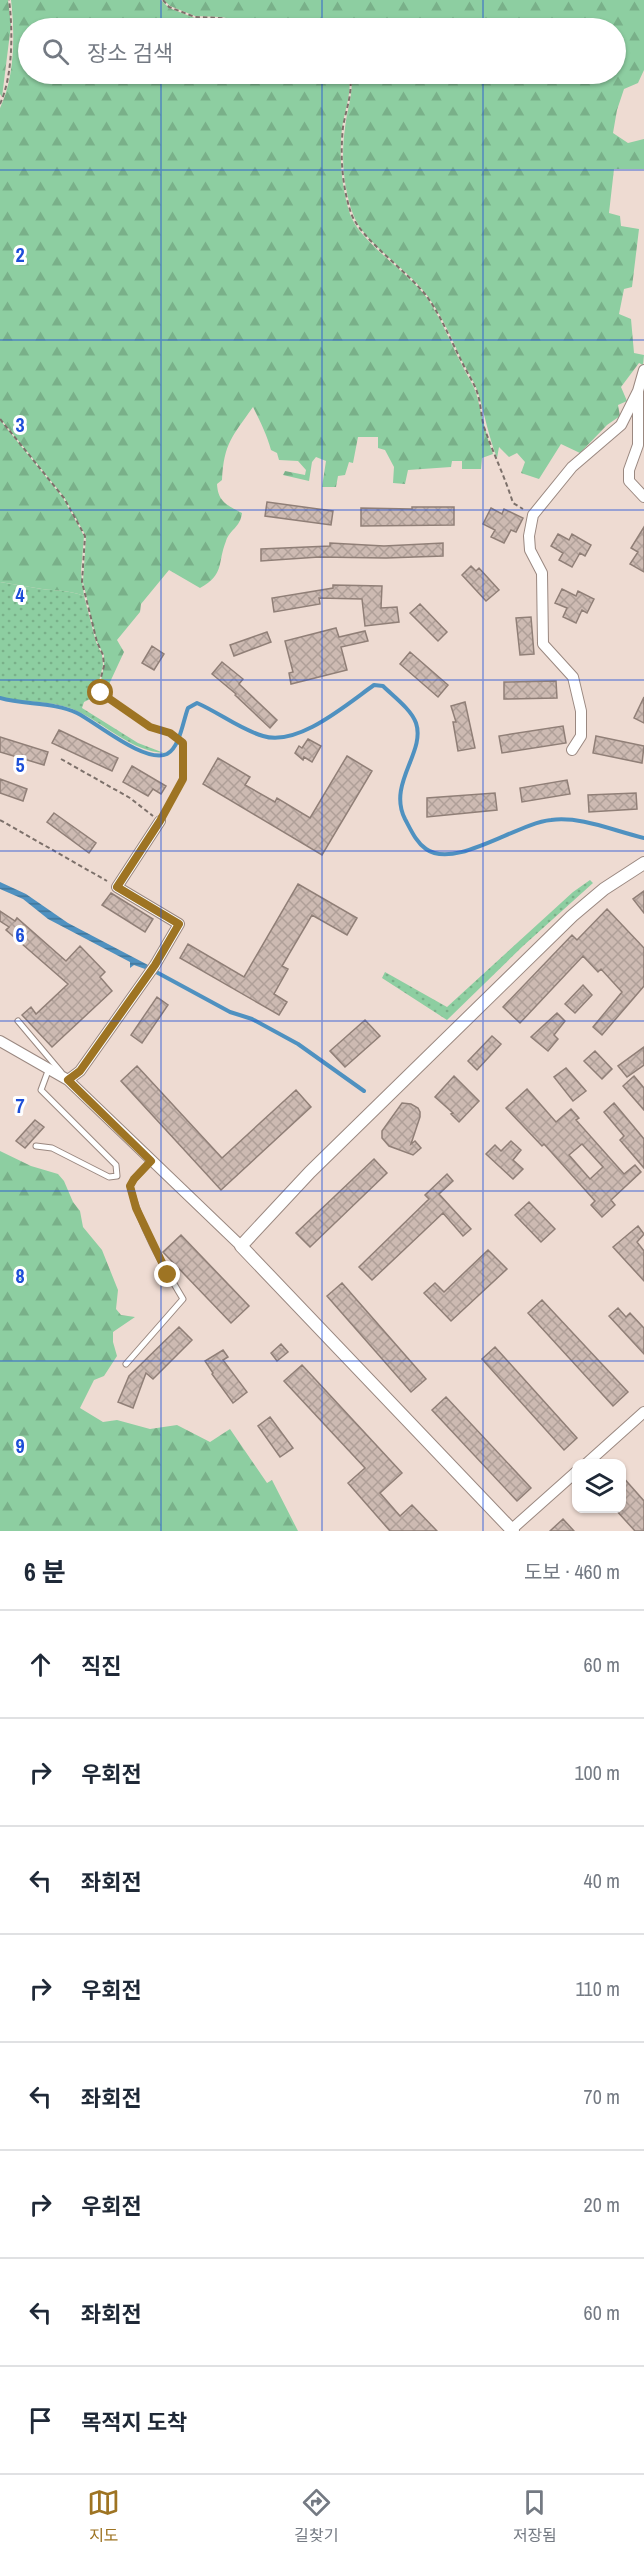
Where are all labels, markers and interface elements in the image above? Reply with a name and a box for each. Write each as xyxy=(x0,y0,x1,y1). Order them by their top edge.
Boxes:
search box xyxy=(18,18,626,84)
icon: search xyxy=(39,35,72,68)
text: 장소 검색 xyxy=(87,38,173,68)
text: 2 xyxy=(15,241,25,268)
text: 3 xyxy=(15,411,25,438)
text: 4 xyxy=(15,581,25,608)
route start xyxy=(87,679,113,705)
text: 5 xyxy=(15,751,25,778)
text: 6 xyxy=(15,921,25,948)
text: 7 xyxy=(15,1092,25,1119)
route end xyxy=(154,1261,180,1287)
text: 8 xyxy=(15,1262,25,1289)
text: 9 xyxy=(15,1432,25,1459)
map controls xyxy=(572,1459,626,1513)
button: layers xyxy=(572,1459,626,1513)
text: 6 분 xyxy=(24,1554,66,1589)
text: 도보 · 460 m xyxy=(524,1558,620,1585)
icon: ahead xyxy=(24,1648,57,1681)
text: 직진 xyxy=(81,1651,121,1681)
text: 60 m xyxy=(584,1651,620,1678)
icon: right xyxy=(24,1756,57,1789)
text: 우회전 xyxy=(81,1759,142,1789)
text: 100 m xyxy=(574,1759,620,1786)
icon: left xyxy=(24,1864,57,1897)
text: 좌회전 xyxy=(81,1867,142,1897)
text: 40 m xyxy=(584,1867,620,1894)
icon: right xyxy=(24,1972,57,2005)
text: 우회전 xyxy=(81,1975,142,2005)
text: 110 m xyxy=(576,1975,620,2002)
icon: left xyxy=(24,2080,57,2113)
text: 좌회전 xyxy=(81,2083,142,2113)
text: 70 m xyxy=(584,2083,620,2110)
icon: right xyxy=(24,2188,57,2221)
text: 우회전 xyxy=(81,2191,142,2221)
text: 20 m xyxy=(584,2191,620,2218)
icon: left xyxy=(24,2296,57,2329)
text: 좌회전 xyxy=(81,2299,142,2329)
text: 60 m xyxy=(584,2299,620,2326)
icon: arrive xyxy=(24,2404,57,2437)
text: 목적지 도착 xyxy=(81,2407,187,2437)
tab: 지도 xyxy=(87,2486,120,2546)
tab: 길찾기 xyxy=(294,2486,339,2546)
tab: 저장됨 xyxy=(513,2486,557,2546)

